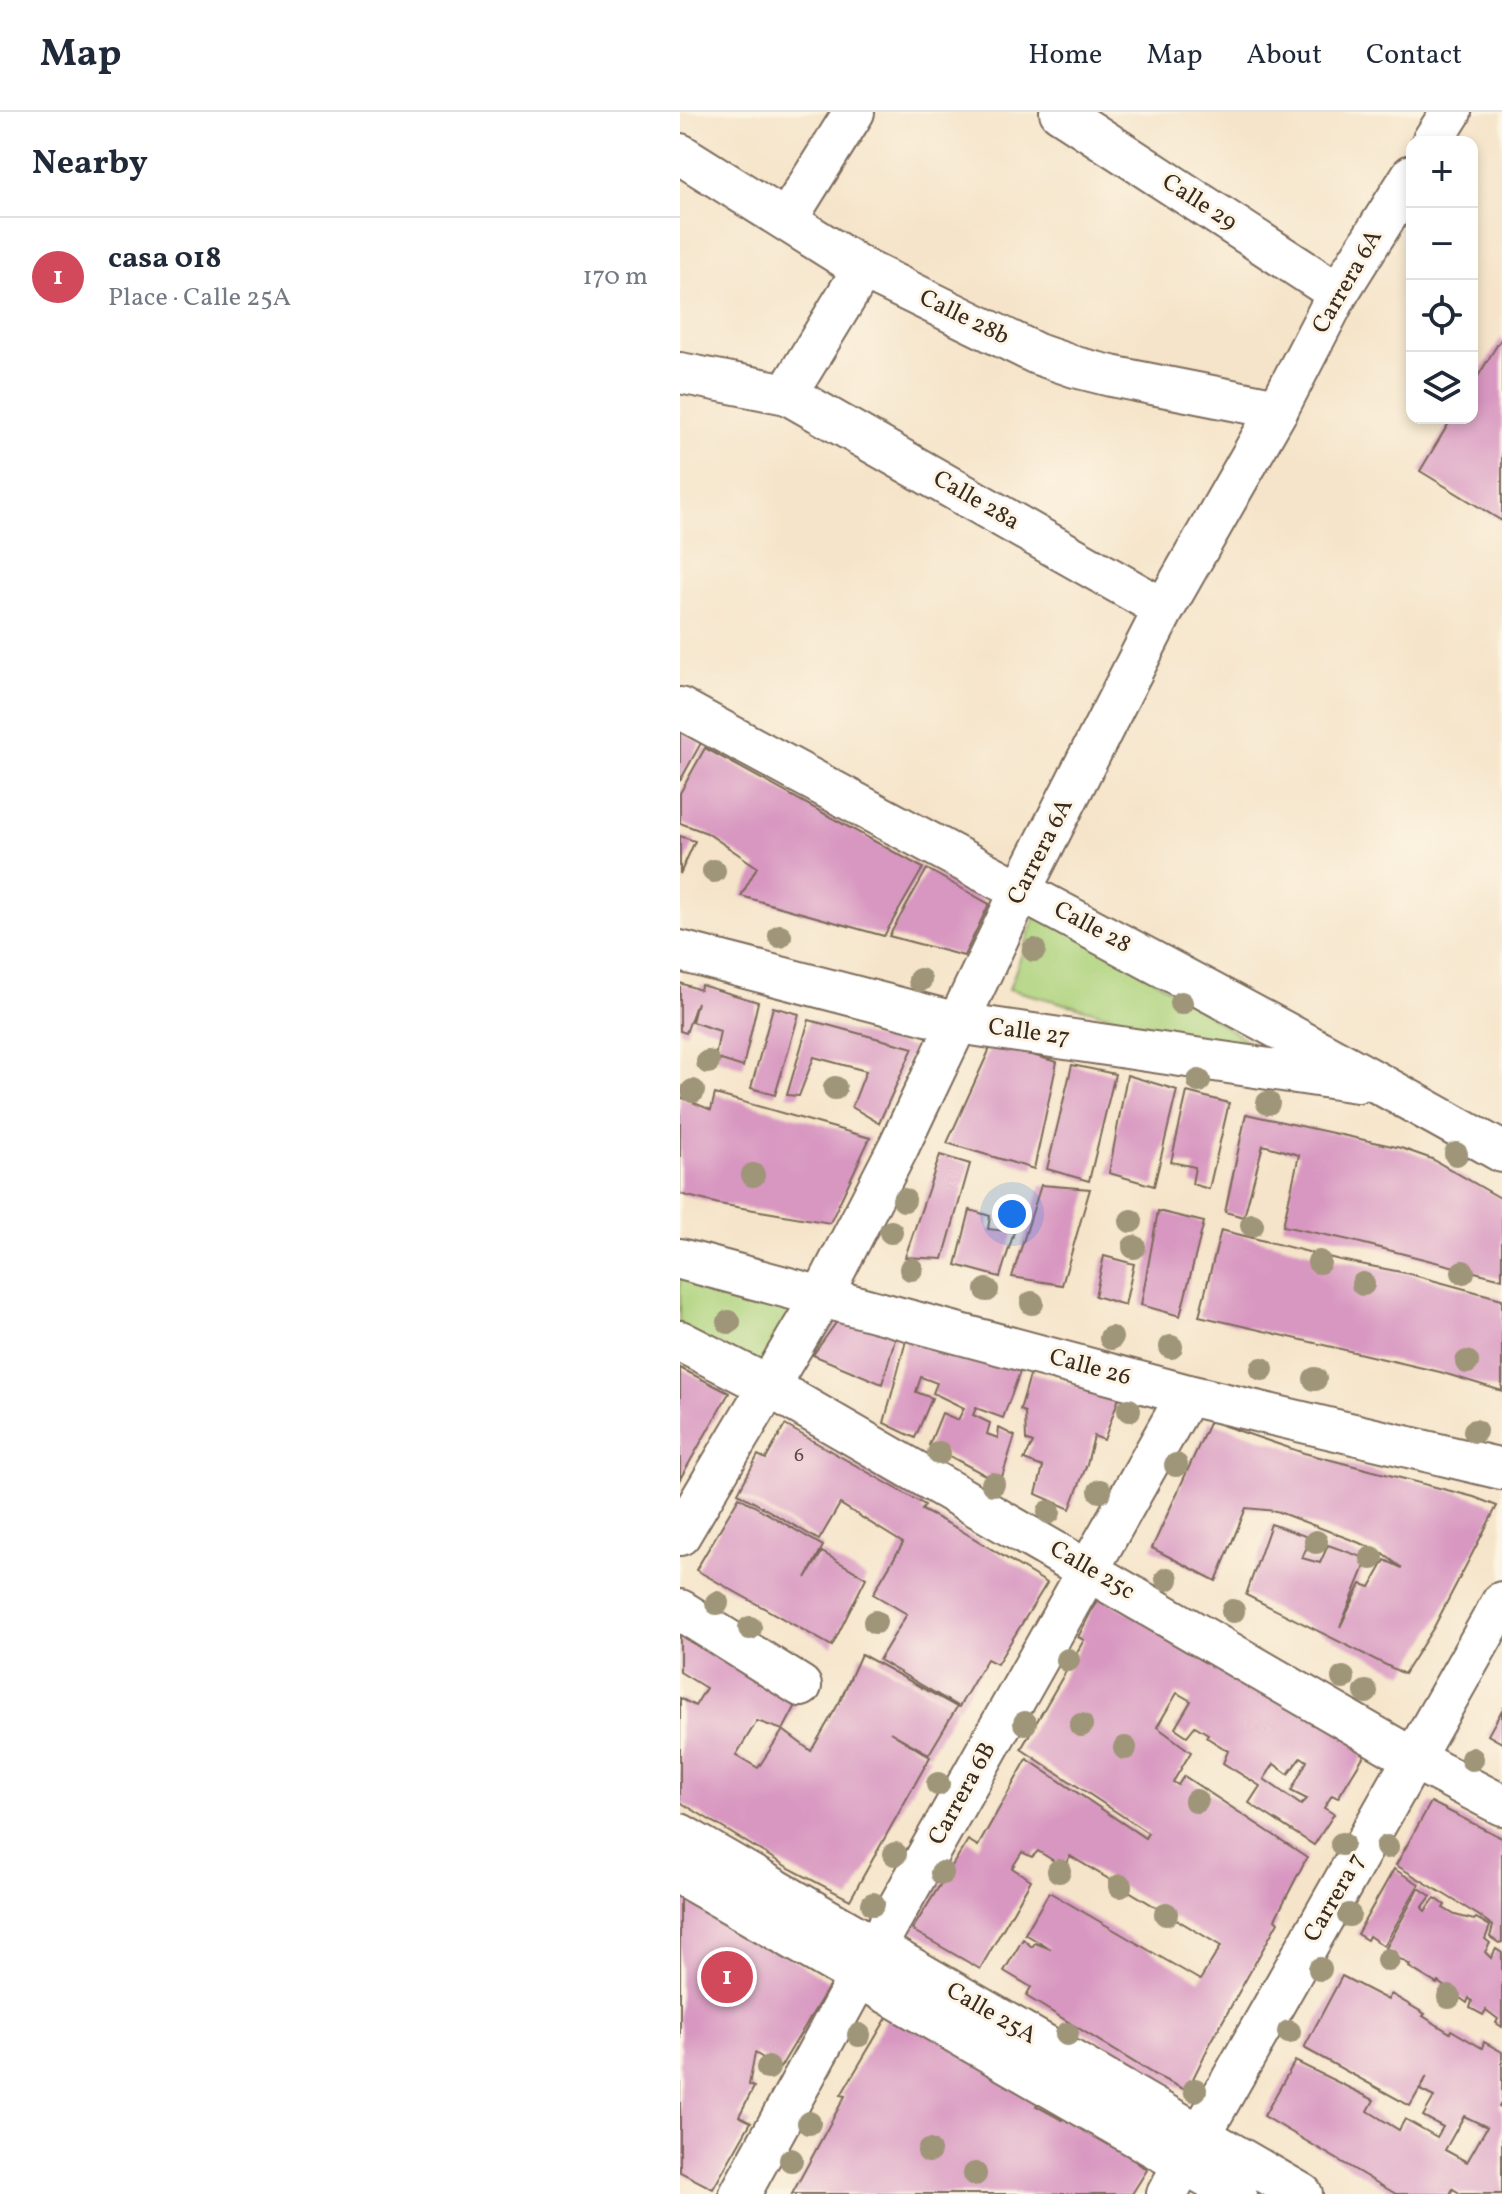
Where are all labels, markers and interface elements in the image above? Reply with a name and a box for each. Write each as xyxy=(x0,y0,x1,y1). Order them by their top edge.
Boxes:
text: Map xyxy=(40,29,121,82)
text: Home xyxy=(1028,36,1102,75)
text: Map xyxy=(1146,36,1202,75)
text: About xyxy=(1246,36,1322,75)
text: Contact xyxy=(1366,36,1462,75)
map controls xyxy=(1406,136,1478,424)
button: + xyxy=(1406,136,1478,208)
text: Nearby xyxy=(32,141,148,188)
street label: Calle 29 xyxy=(1155,166,1243,240)
button: − xyxy=(1406,208,1478,280)
street label: Carrera 6A xyxy=(1305,224,1392,340)
text: casa 018 xyxy=(108,238,222,280)
text: 1 xyxy=(53,259,63,295)
text: 170 m xyxy=(583,259,648,295)
text: Place · Calle 25A xyxy=(108,280,291,316)
button: locate xyxy=(1406,280,1478,352)
street label: Calle 28b xyxy=(913,282,1015,354)
button: layers xyxy=(1406,352,1478,424)
street label: Calle 28a xyxy=(926,462,1026,540)
street label: Carrera 6A xyxy=(1000,793,1082,911)
street label: Calle 28 xyxy=(1047,893,1137,963)
street label: Calle 27 xyxy=(986,1010,1072,1056)
your location xyxy=(992,1194,1032,1234)
street label: Calle 26 xyxy=(1045,1341,1135,1395)
house number: 6 xyxy=(794,1442,804,1470)
street label: Calle 25c xyxy=(1043,1533,1141,1609)
street label: Carrera 6B xyxy=(921,1736,1005,1852)
street label: Carrera 7 xyxy=(1296,1847,1374,1949)
pin: 1 xyxy=(701,1947,753,2007)
street label: Calle 25A xyxy=(939,1974,1043,2054)

